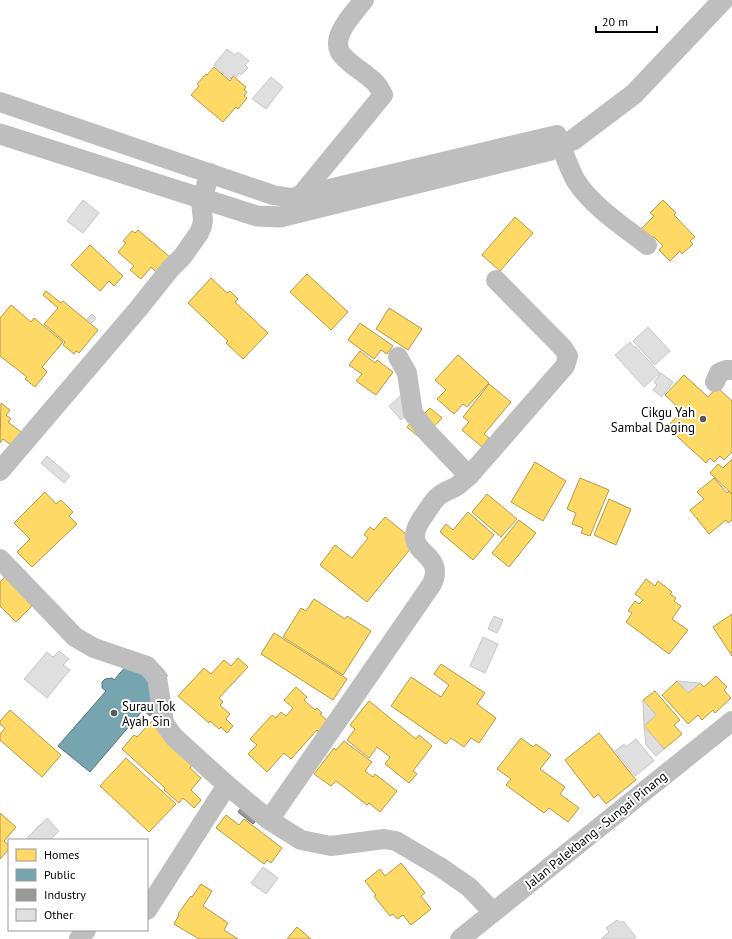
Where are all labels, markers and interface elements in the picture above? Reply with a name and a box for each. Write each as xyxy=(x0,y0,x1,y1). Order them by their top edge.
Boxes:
scale bar xyxy=(596,8,657,34)
text: 20 m xyxy=(602,14,628,29)
place label: Cikgu Yah Sambal Daging xyxy=(611,404,695,436)
marker: Cikgu Yah Sambal Daging xyxy=(698,414,708,424)
place label: Surau Tok Ayah Sin xyxy=(122,698,176,730)
marker: Surau Tok Ayah Sin xyxy=(109,708,119,718)
street label: Jalan Palekbang - Sungai Pinang xyxy=(521,767,670,893)
legend xyxy=(8,839,148,931)
text: Homes xyxy=(44,847,79,862)
text: Public xyxy=(44,867,76,882)
text: Industry xyxy=(44,887,86,902)
text: Other xyxy=(44,907,73,922)

